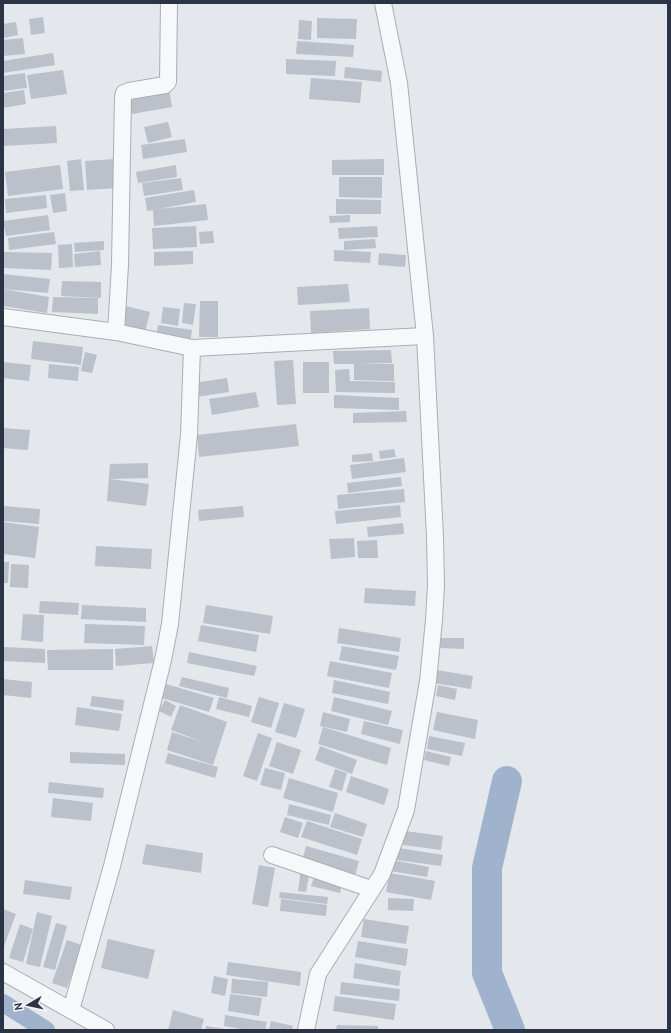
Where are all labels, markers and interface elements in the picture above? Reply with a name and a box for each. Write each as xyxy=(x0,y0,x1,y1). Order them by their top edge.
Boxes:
north arrow xyxy=(8,985,48,1025)
text: N xyxy=(11,1002,26,1011)

